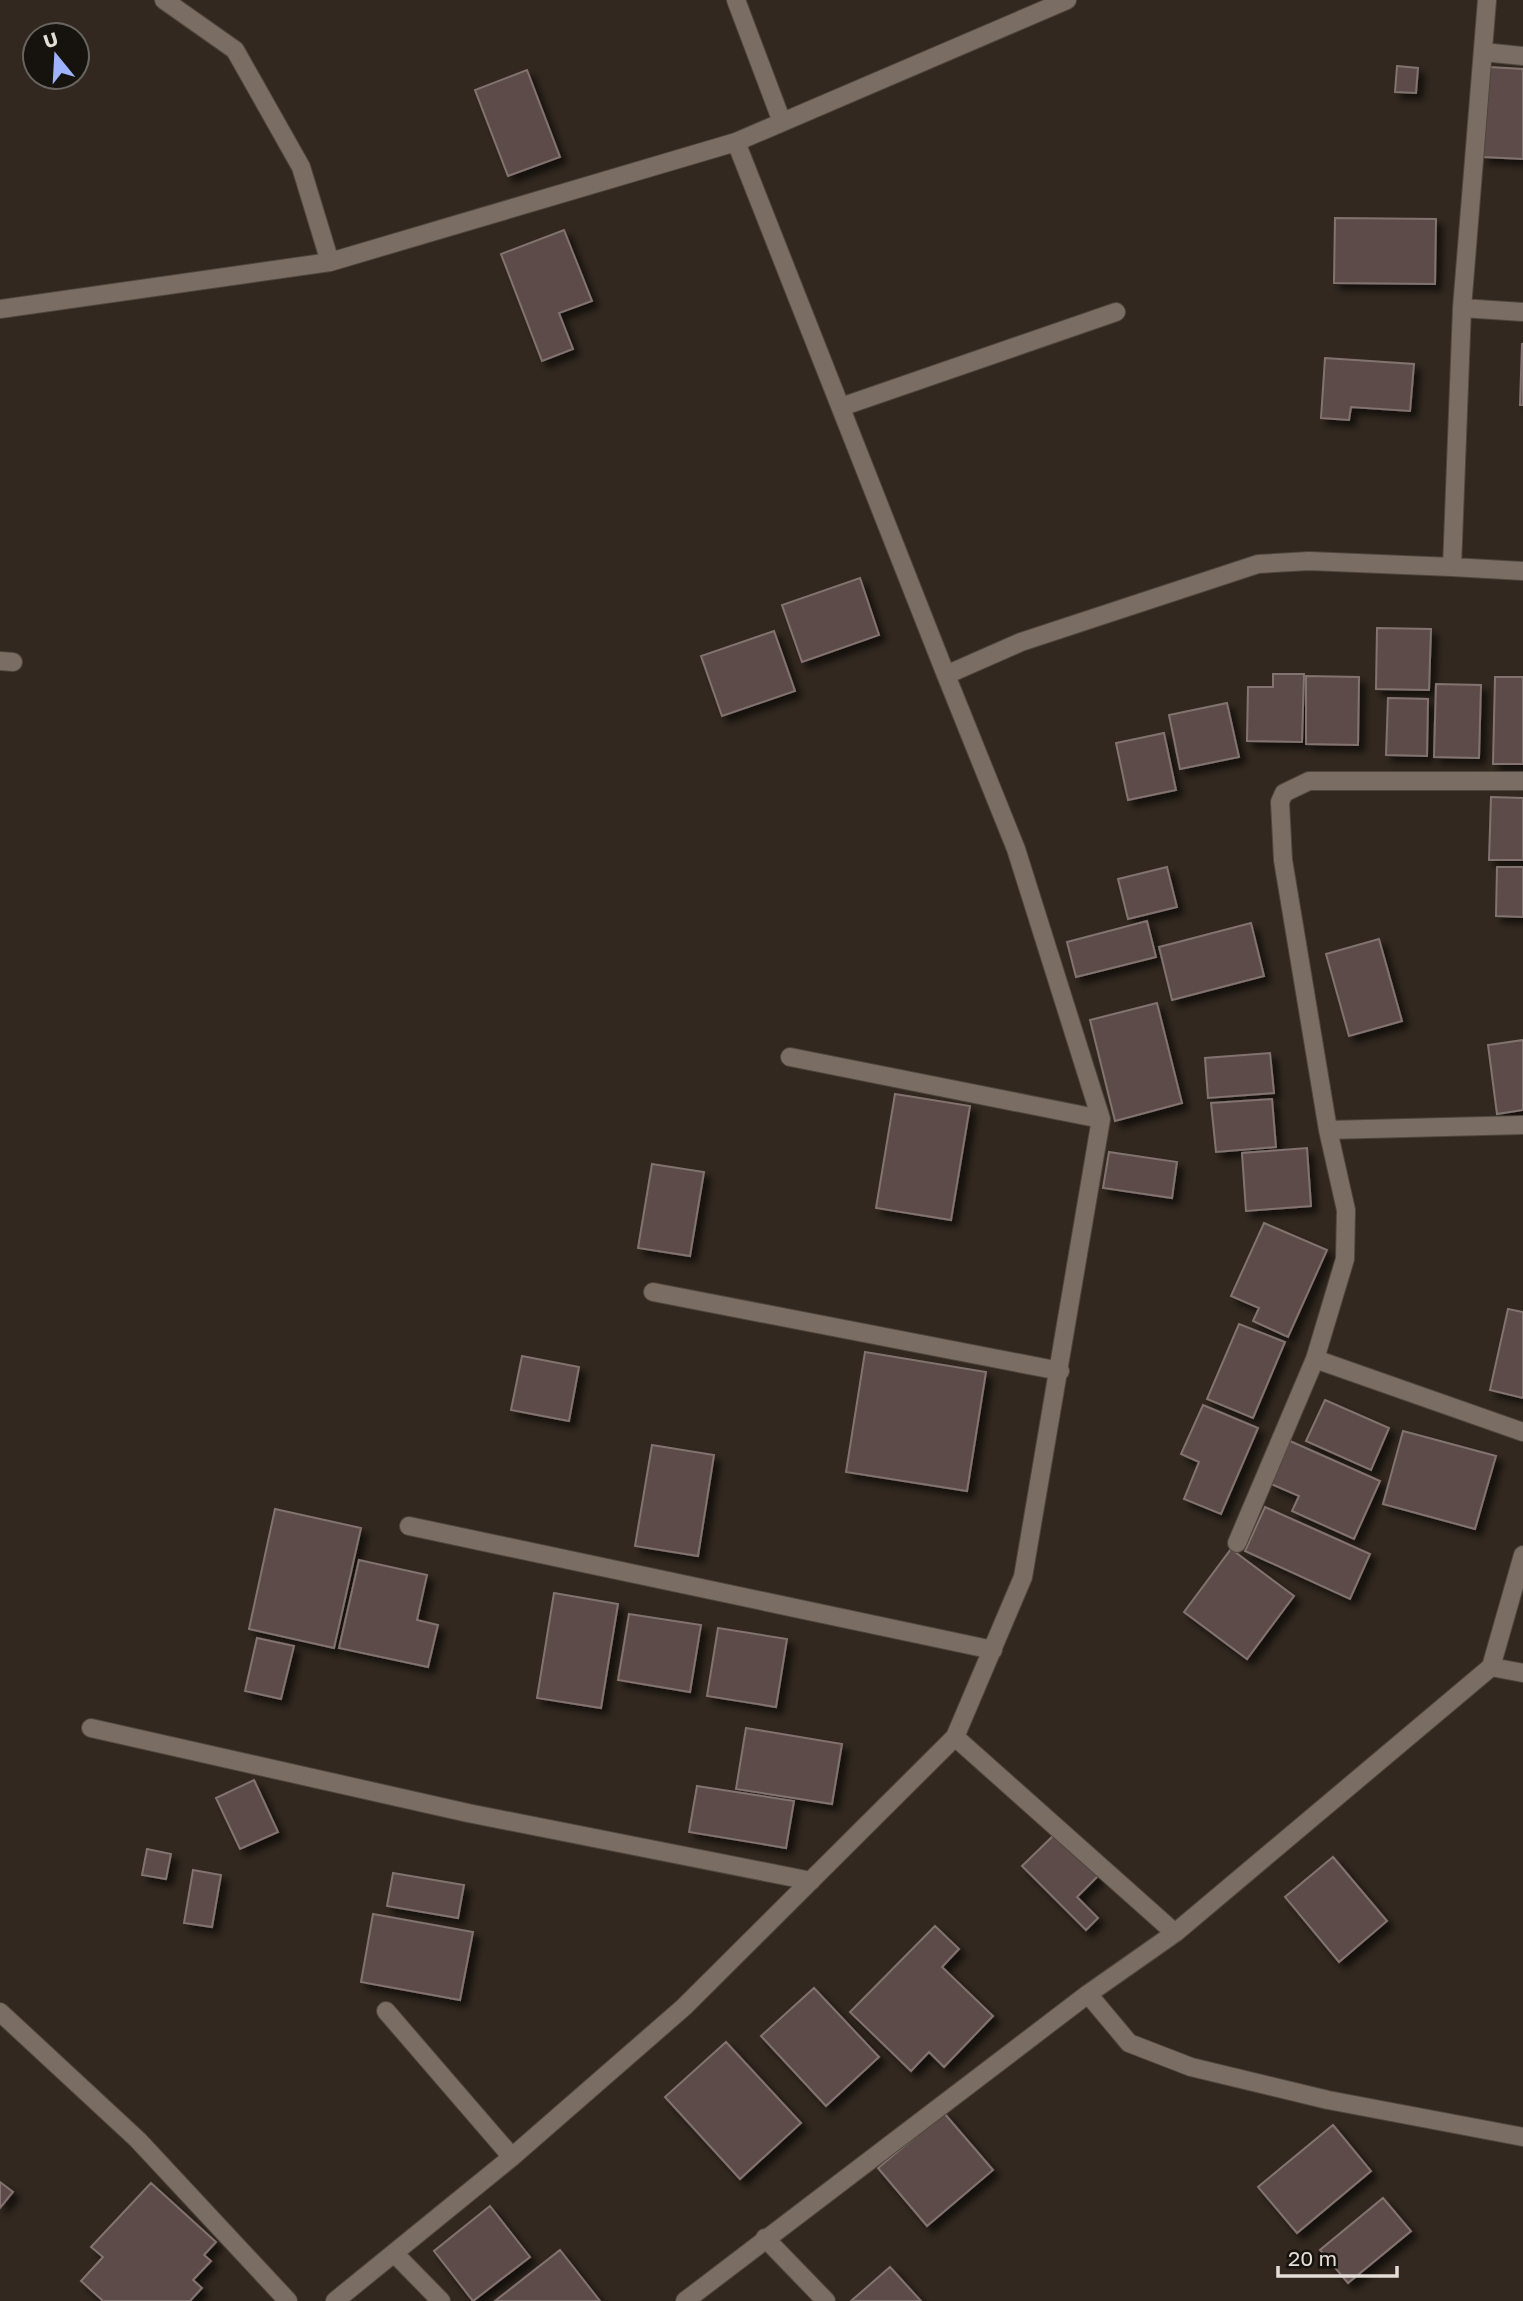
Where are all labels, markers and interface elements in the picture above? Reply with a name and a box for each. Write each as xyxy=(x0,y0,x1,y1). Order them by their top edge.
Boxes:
north arrow xyxy=(21,21,91,91)
text: U xyxy=(40,26,61,52)
scale bar xyxy=(1278,2234,1397,2278)
text: 20 m xyxy=(1288,2245,1337,2271)

